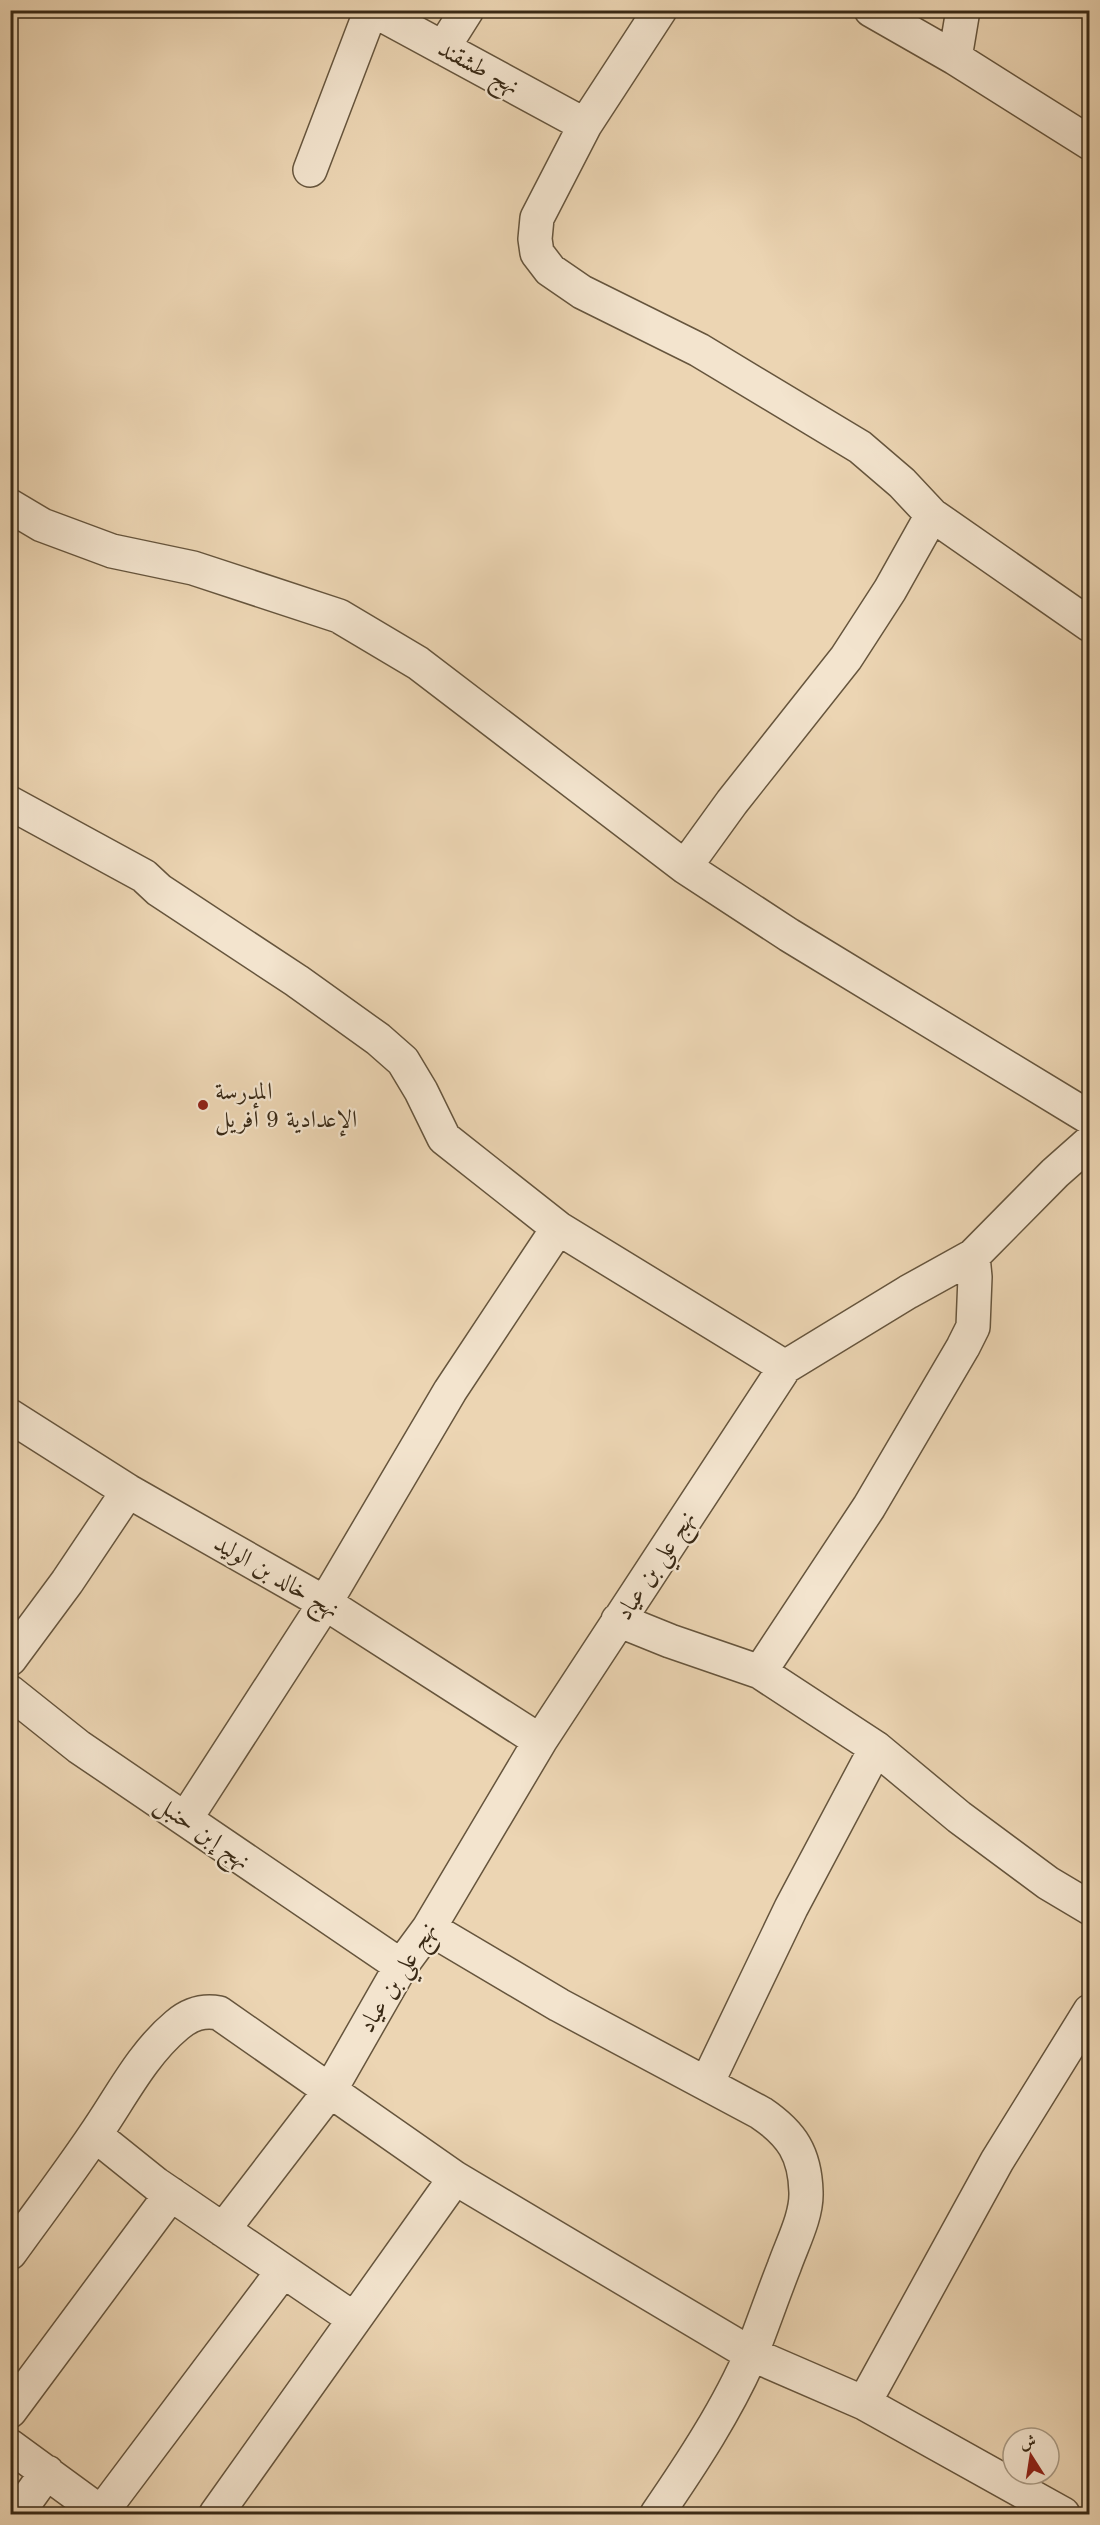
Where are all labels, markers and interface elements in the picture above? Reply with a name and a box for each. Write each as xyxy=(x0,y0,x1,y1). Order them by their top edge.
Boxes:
street label: نهج طشقند xyxy=(430,37,523,106)
place label: المدرسة الإعدادية 9 أفريل xyxy=(215,1081,357,1137)
marker: المدرسة الإعدادية 9 أفريل xyxy=(196,1098,210,1112)
street label: نهج علي بن عياد xyxy=(613,1507,708,1630)
street label: نهج خالد بن الوليد xyxy=(206,1532,343,1629)
street label: نهج إبن حنبل xyxy=(146,1792,254,1881)
street label: نهج علي بن عياد xyxy=(355,1919,450,2042)
north arrow xyxy=(1001,2426,1061,2486)
text: ش xyxy=(1019,2434,1038,2453)

